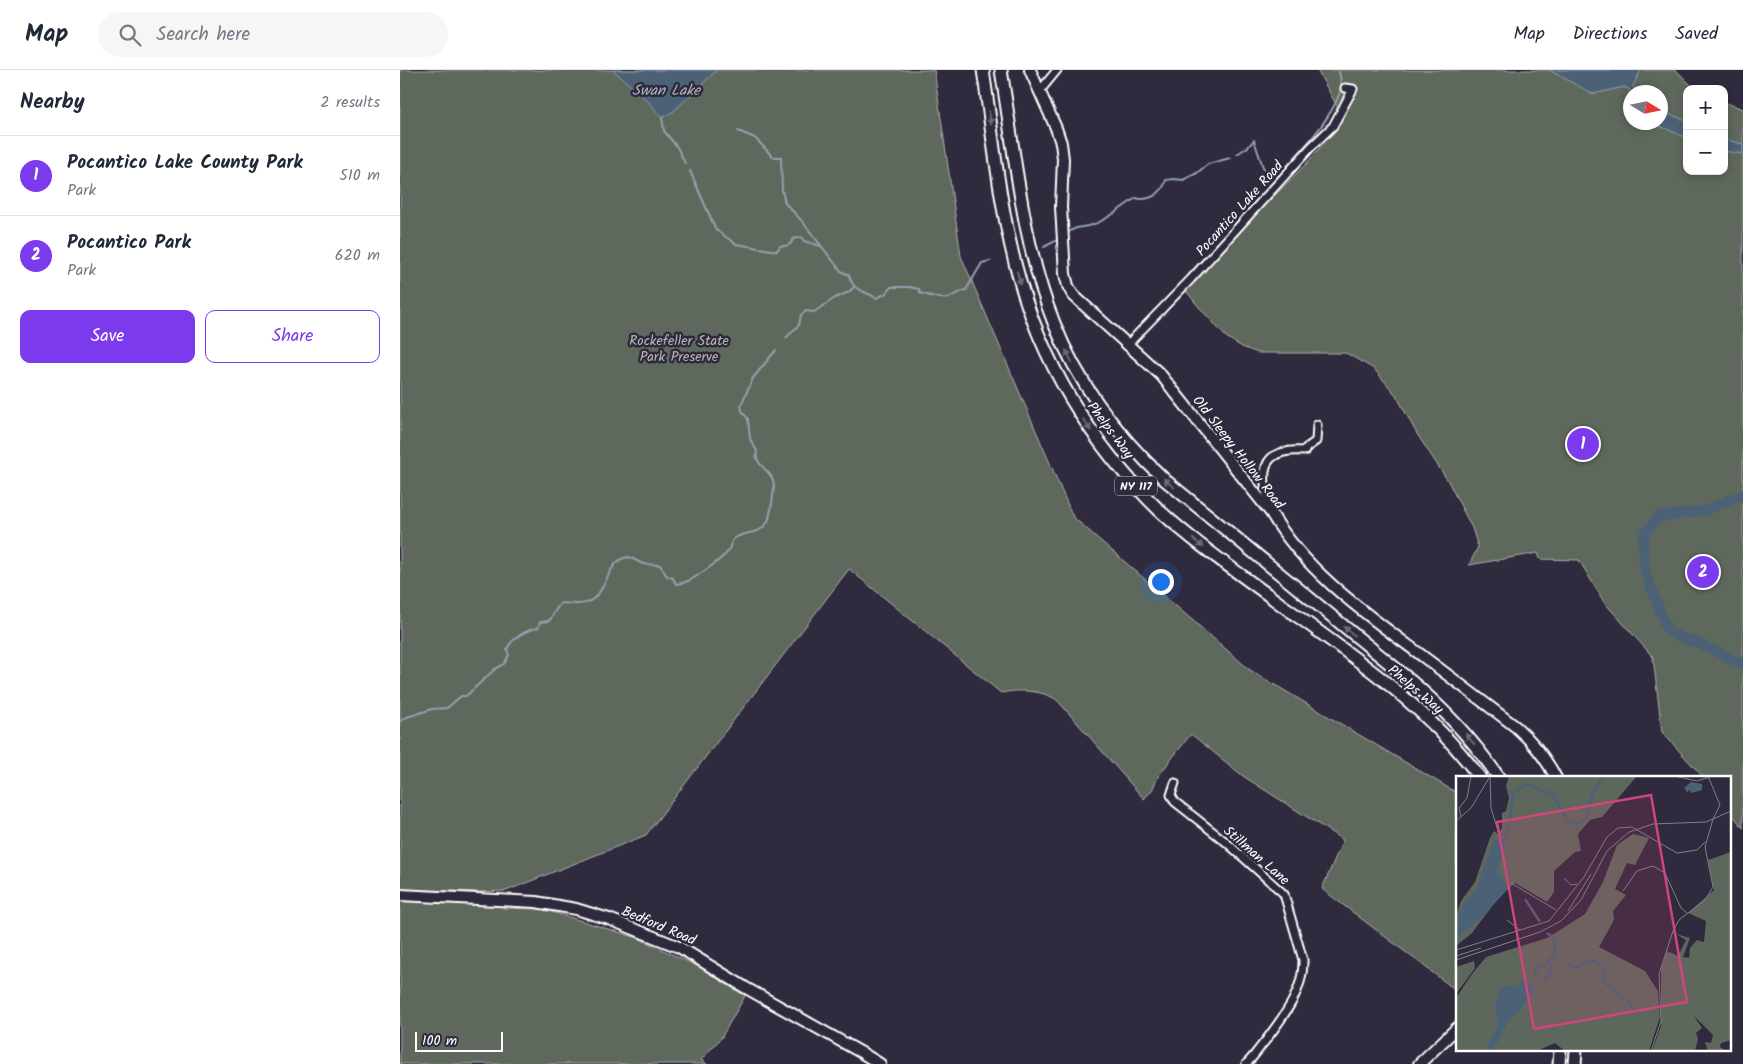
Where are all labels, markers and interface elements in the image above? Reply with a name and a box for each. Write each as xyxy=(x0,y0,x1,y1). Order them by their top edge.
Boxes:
search box xyxy=(98,12,448,57)
text: Map xyxy=(25,15,68,54)
text: Search here xyxy=(156,20,250,50)
text: Map xyxy=(1513,20,1545,49)
text: Directions xyxy=(1573,20,1647,49)
text: Saved xyxy=(1675,20,1718,49)
icon: search xyxy=(116,21,144,49)
water label: Swan Lake xyxy=(632,79,701,103)
north arrow xyxy=(1623,85,1668,130)
map controls xyxy=(1683,85,1728,175)
button: + xyxy=(1683,85,1728,130)
text: Nearby xyxy=(20,86,85,119)
text: 2 results xyxy=(320,90,380,115)
one-way arrow xyxy=(986,111,994,127)
button: − xyxy=(1683,130,1728,175)
text: Pocantico Lake County Park xyxy=(67,148,303,178)
street label: Pocantico Lake Road xyxy=(1191,155,1289,261)
text: 1 xyxy=(34,163,38,188)
text: 510 m xyxy=(339,163,380,188)
text: Park xyxy=(67,178,96,203)
text: Pocantico Park xyxy=(67,228,191,258)
text: 2 xyxy=(31,243,41,268)
text: 620 m xyxy=(335,243,380,268)
text: Park xyxy=(67,258,96,283)
one-way arrow xyxy=(1015,271,1023,286)
button: Save xyxy=(20,310,195,363)
button: Share xyxy=(205,310,380,363)
park label: Rockefeller State Park Preserve xyxy=(629,330,730,368)
one-way arrow xyxy=(1065,349,1073,364)
street label: Old Sleepy Hollow Road xyxy=(1187,391,1290,515)
street label: Phelps Way xyxy=(1081,397,1139,464)
one-way arrow xyxy=(1082,418,1092,431)
pin: 1 xyxy=(1567,425,1599,463)
road number: NY 117 xyxy=(1115,476,1157,496)
one-way arrow xyxy=(1163,478,1176,489)
one-way arrow xyxy=(1191,537,1204,548)
pin: 2 xyxy=(1687,553,1719,591)
your location xyxy=(1148,569,1174,595)
one-way arrow xyxy=(1343,625,1356,636)
street label: Phelps Way xyxy=(1383,660,1448,720)
one-way arrow xyxy=(1464,733,1475,746)
inset map xyxy=(1456,776,1730,1052)
street label: Stillman Lane xyxy=(1218,821,1295,891)
street label: Bedford Road xyxy=(618,900,700,952)
scale bar xyxy=(415,1029,502,1052)
text: 100 m xyxy=(422,1030,457,1052)

